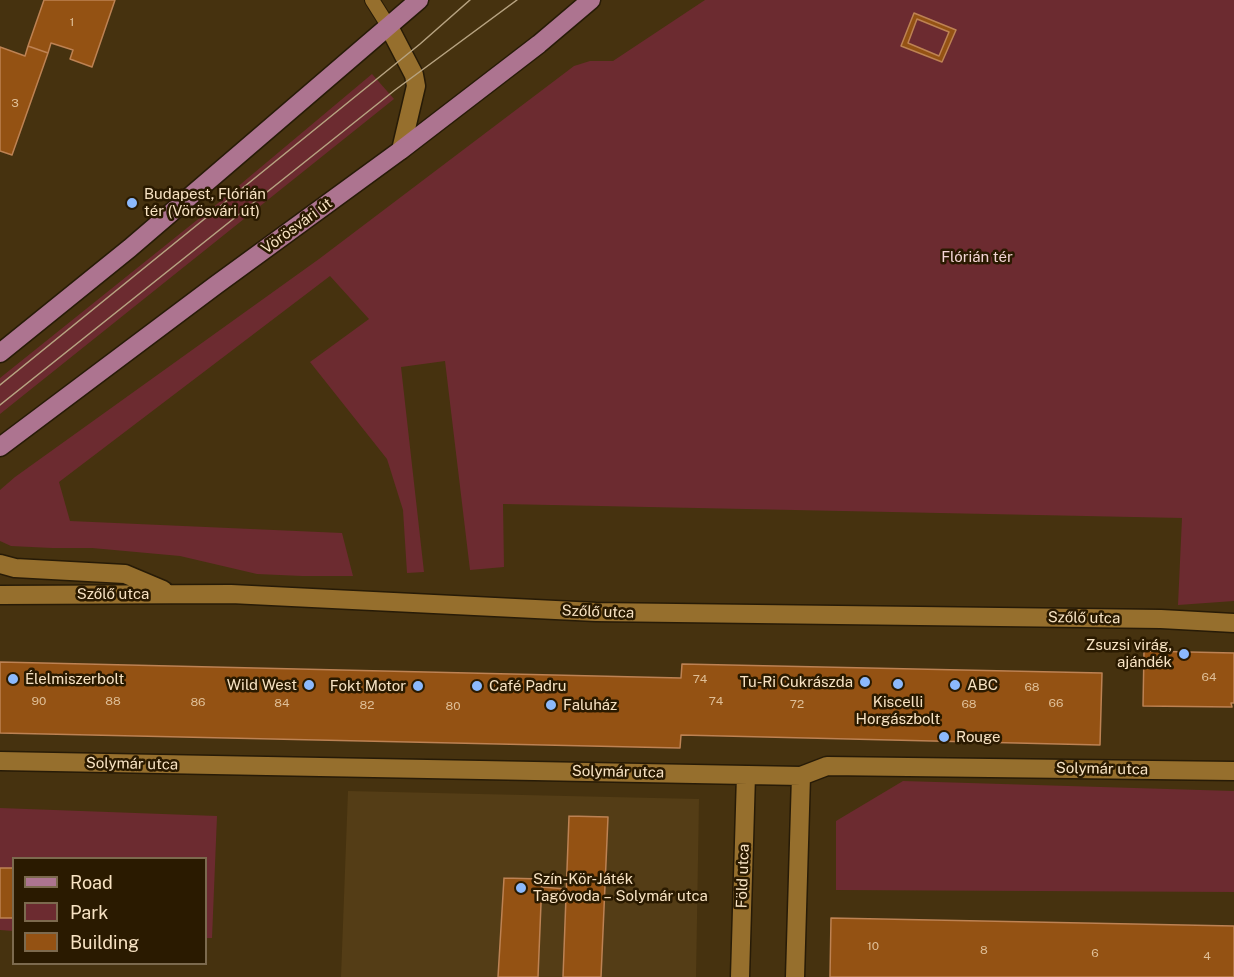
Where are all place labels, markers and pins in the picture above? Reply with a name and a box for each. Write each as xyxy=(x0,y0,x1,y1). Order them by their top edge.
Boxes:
place label: Budapest, Flórián tér (Vörösvári út) xyxy=(144,185,266,220)
marker: Budapest, Flórián tér (Vörösvári út) xyxy=(125,196,139,210)
place label: Zsuzsi virág, ajándék xyxy=(1086,636,1172,671)
marker: Zsuzsi virág, ajándék xyxy=(1177,647,1191,661)
place label: Élelmiszerbolt xyxy=(25,670,124,688)
marker: Élelmiszerbolt xyxy=(6,672,20,686)
place label: Tu-Ri Cukrászda xyxy=(740,673,853,691)
marker: Tu-Ri Cukrászda xyxy=(858,675,872,689)
place label: Wild West xyxy=(227,676,297,694)
place label: ABC xyxy=(967,676,998,694)
place label: Fokt Motor xyxy=(330,677,406,695)
place label: Café Padru xyxy=(489,677,567,695)
marker: Kiscelli Horgászbolt xyxy=(891,677,905,691)
marker: Wild West xyxy=(302,678,316,692)
marker: ABC xyxy=(948,678,962,692)
marker: Fokt Motor xyxy=(411,679,425,693)
marker: Café Padru xyxy=(470,679,484,693)
place label: Kiscelli Horgászbolt xyxy=(856,693,940,728)
place label: Faluház xyxy=(563,696,617,714)
marker: Faluház xyxy=(544,698,558,712)
place label: Rouge xyxy=(956,728,1001,746)
marker: Rouge xyxy=(937,730,951,744)
place label: Szín-Kör-Játék Tagóvoda – Solymár utca xyxy=(533,870,708,905)
marker: Szín-Kör-Játék Tagóvoda – Solymár utca xyxy=(514,881,528,895)

